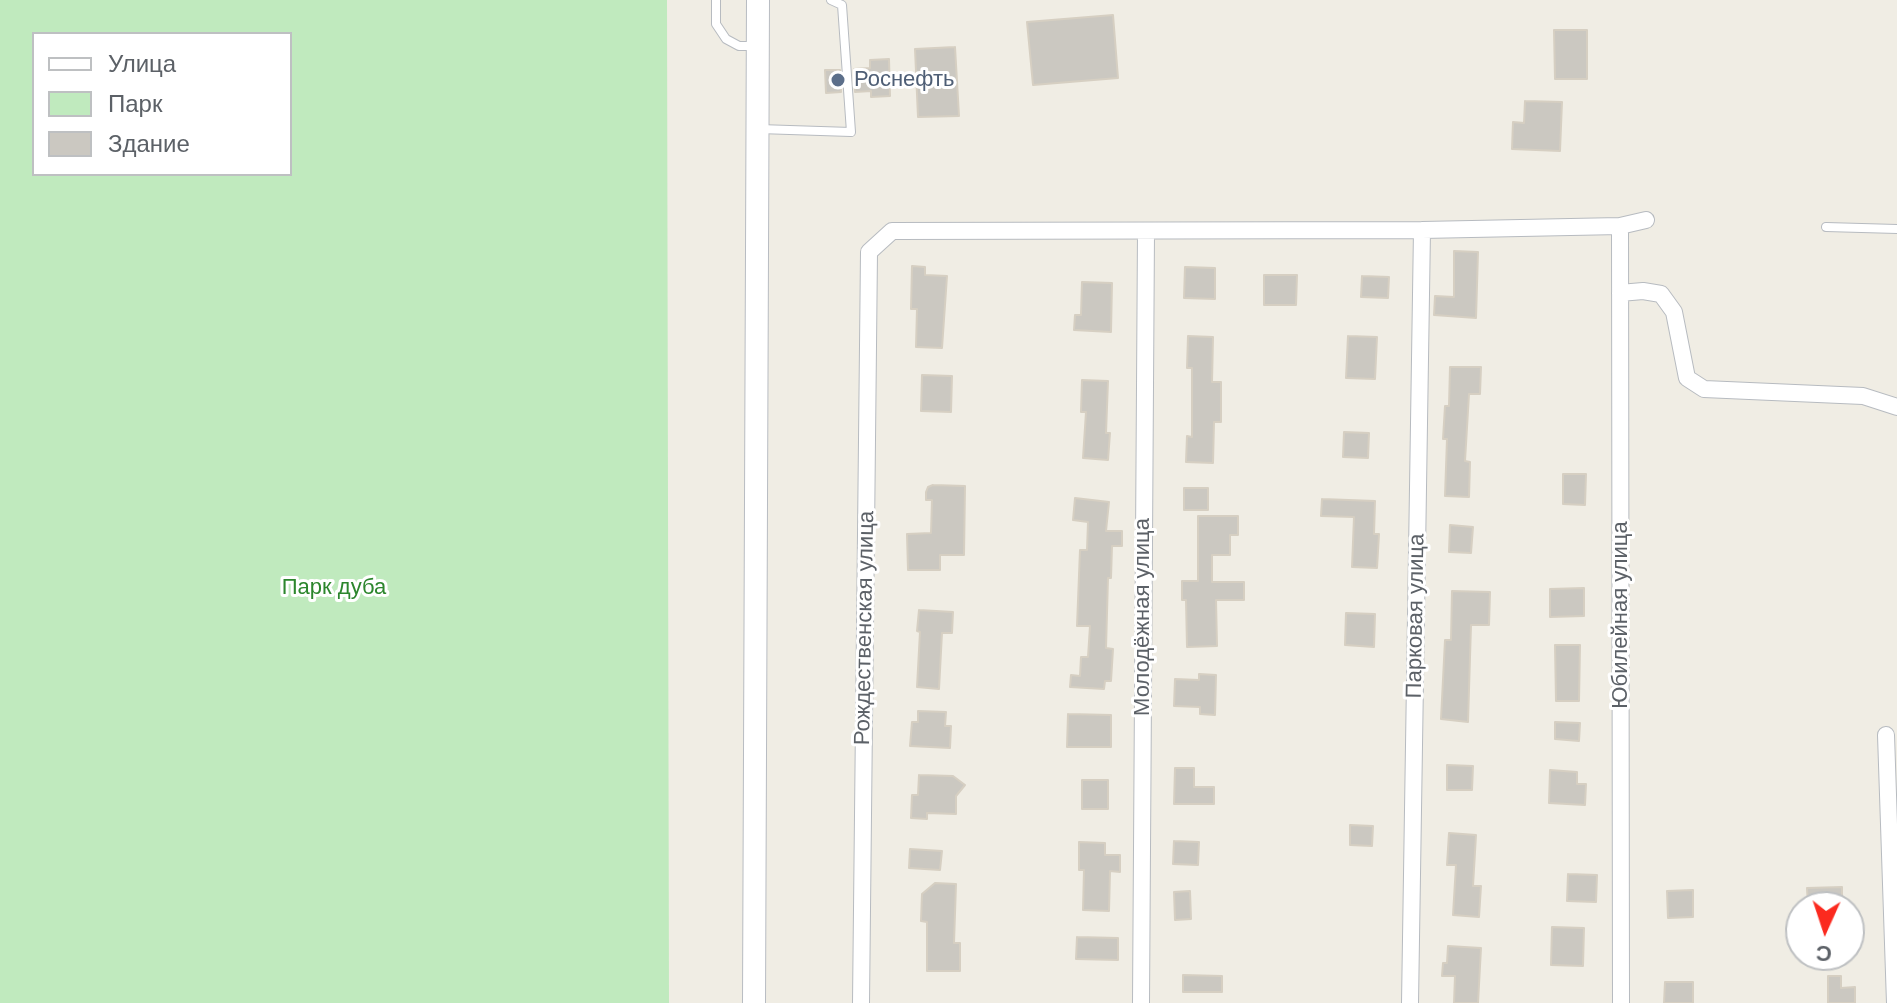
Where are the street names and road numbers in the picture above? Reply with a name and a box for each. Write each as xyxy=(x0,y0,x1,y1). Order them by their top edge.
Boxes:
street label: Рождественская улица xyxy=(850,511,880,745)
street label: Молодёжная улица xyxy=(1130,518,1156,716)
street label: Юбилейная улица xyxy=(1608,521,1634,709)
street label: Парковая улица xyxy=(1401,533,1431,699)

